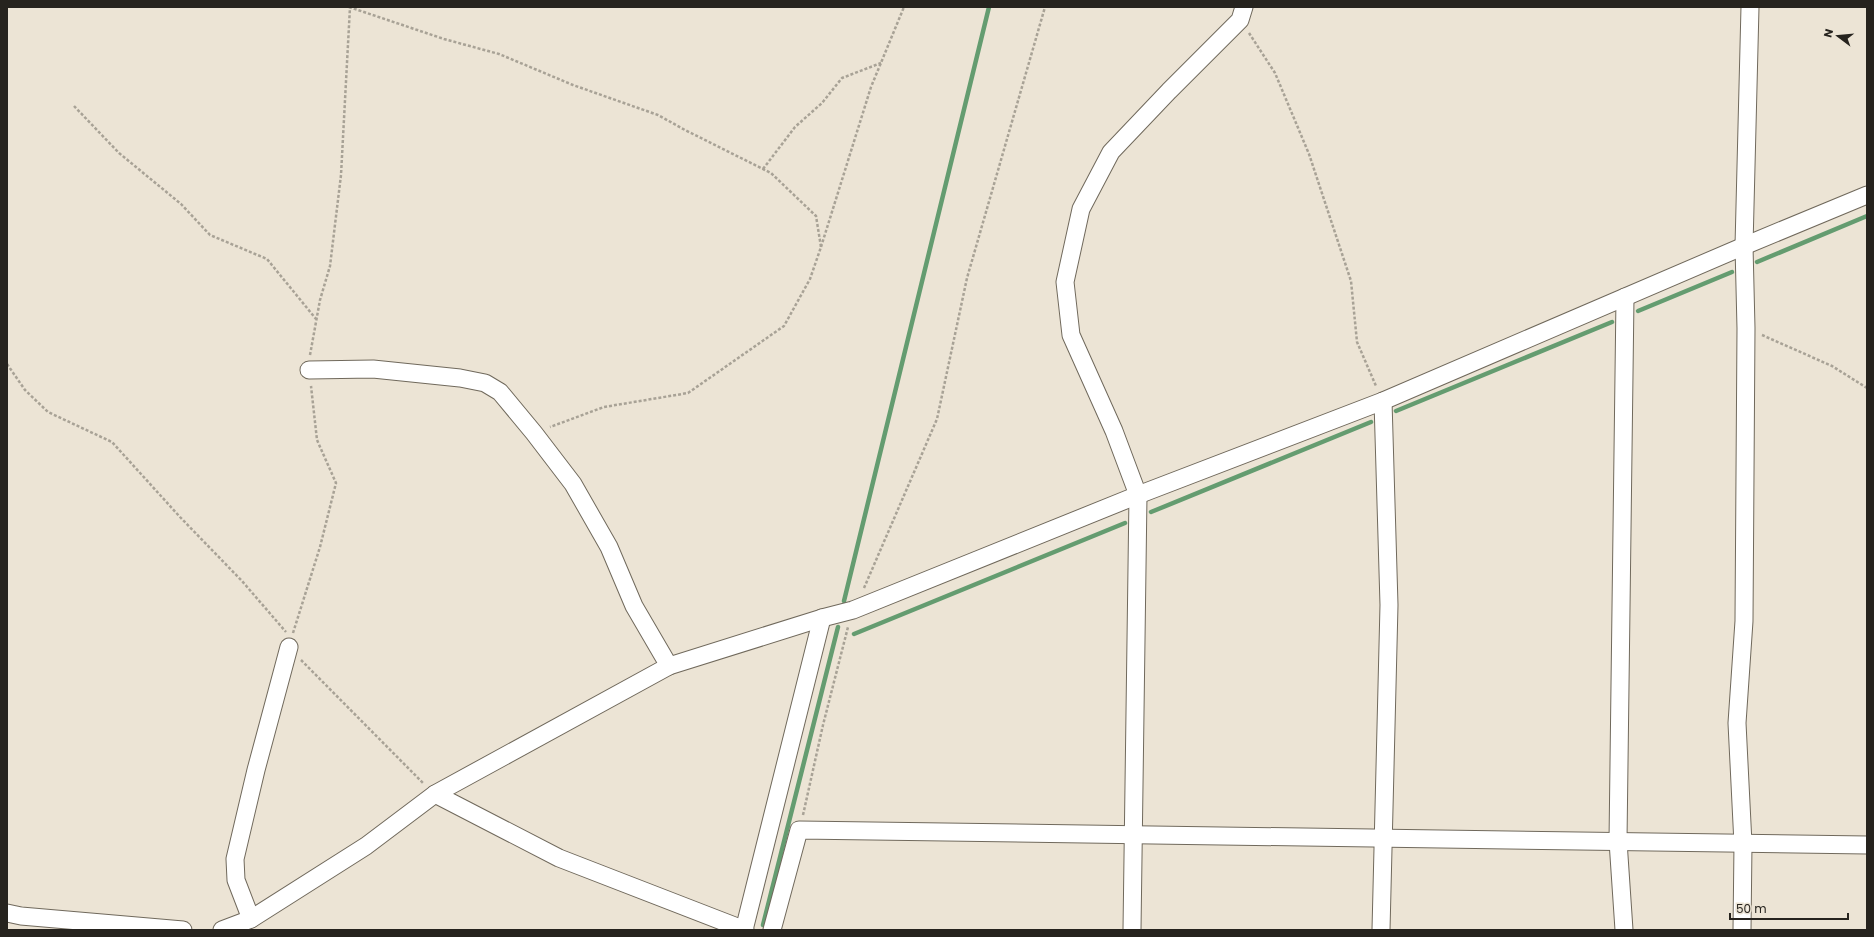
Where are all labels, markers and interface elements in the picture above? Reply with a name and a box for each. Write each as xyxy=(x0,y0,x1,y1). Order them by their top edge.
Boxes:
north arrow xyxy=(1818,16,1858,56)
text: N xyxy=(1820,27,1837,39)
scale bar xyxy=(1730,895,1848,921)
text: 50 m xyxy=(1736,900,1767,917)

